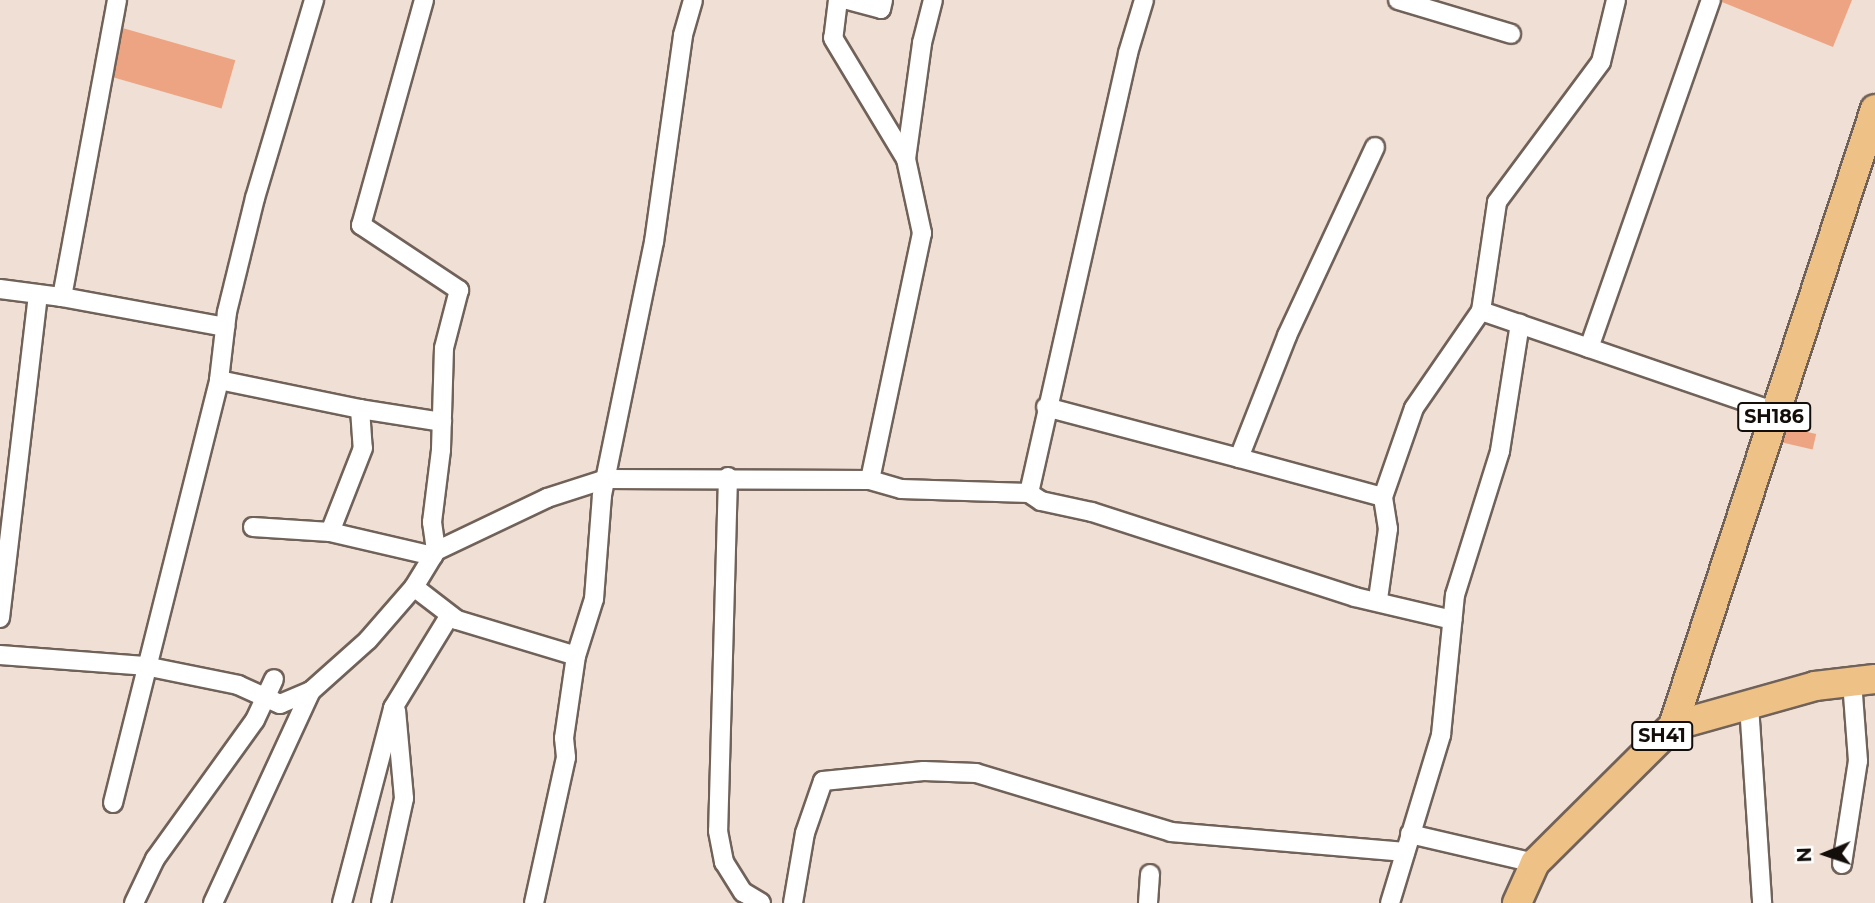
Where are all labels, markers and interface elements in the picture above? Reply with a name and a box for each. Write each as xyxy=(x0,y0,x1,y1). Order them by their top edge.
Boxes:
road number: SH186 xyxy=(1736,402,1812,432)
road number: SH41 xyxy=(1630,720,1694,751)
north arrow xyxy=(1791,819,1861,889)
text: N xyxy=(1793,847,1816,863)

